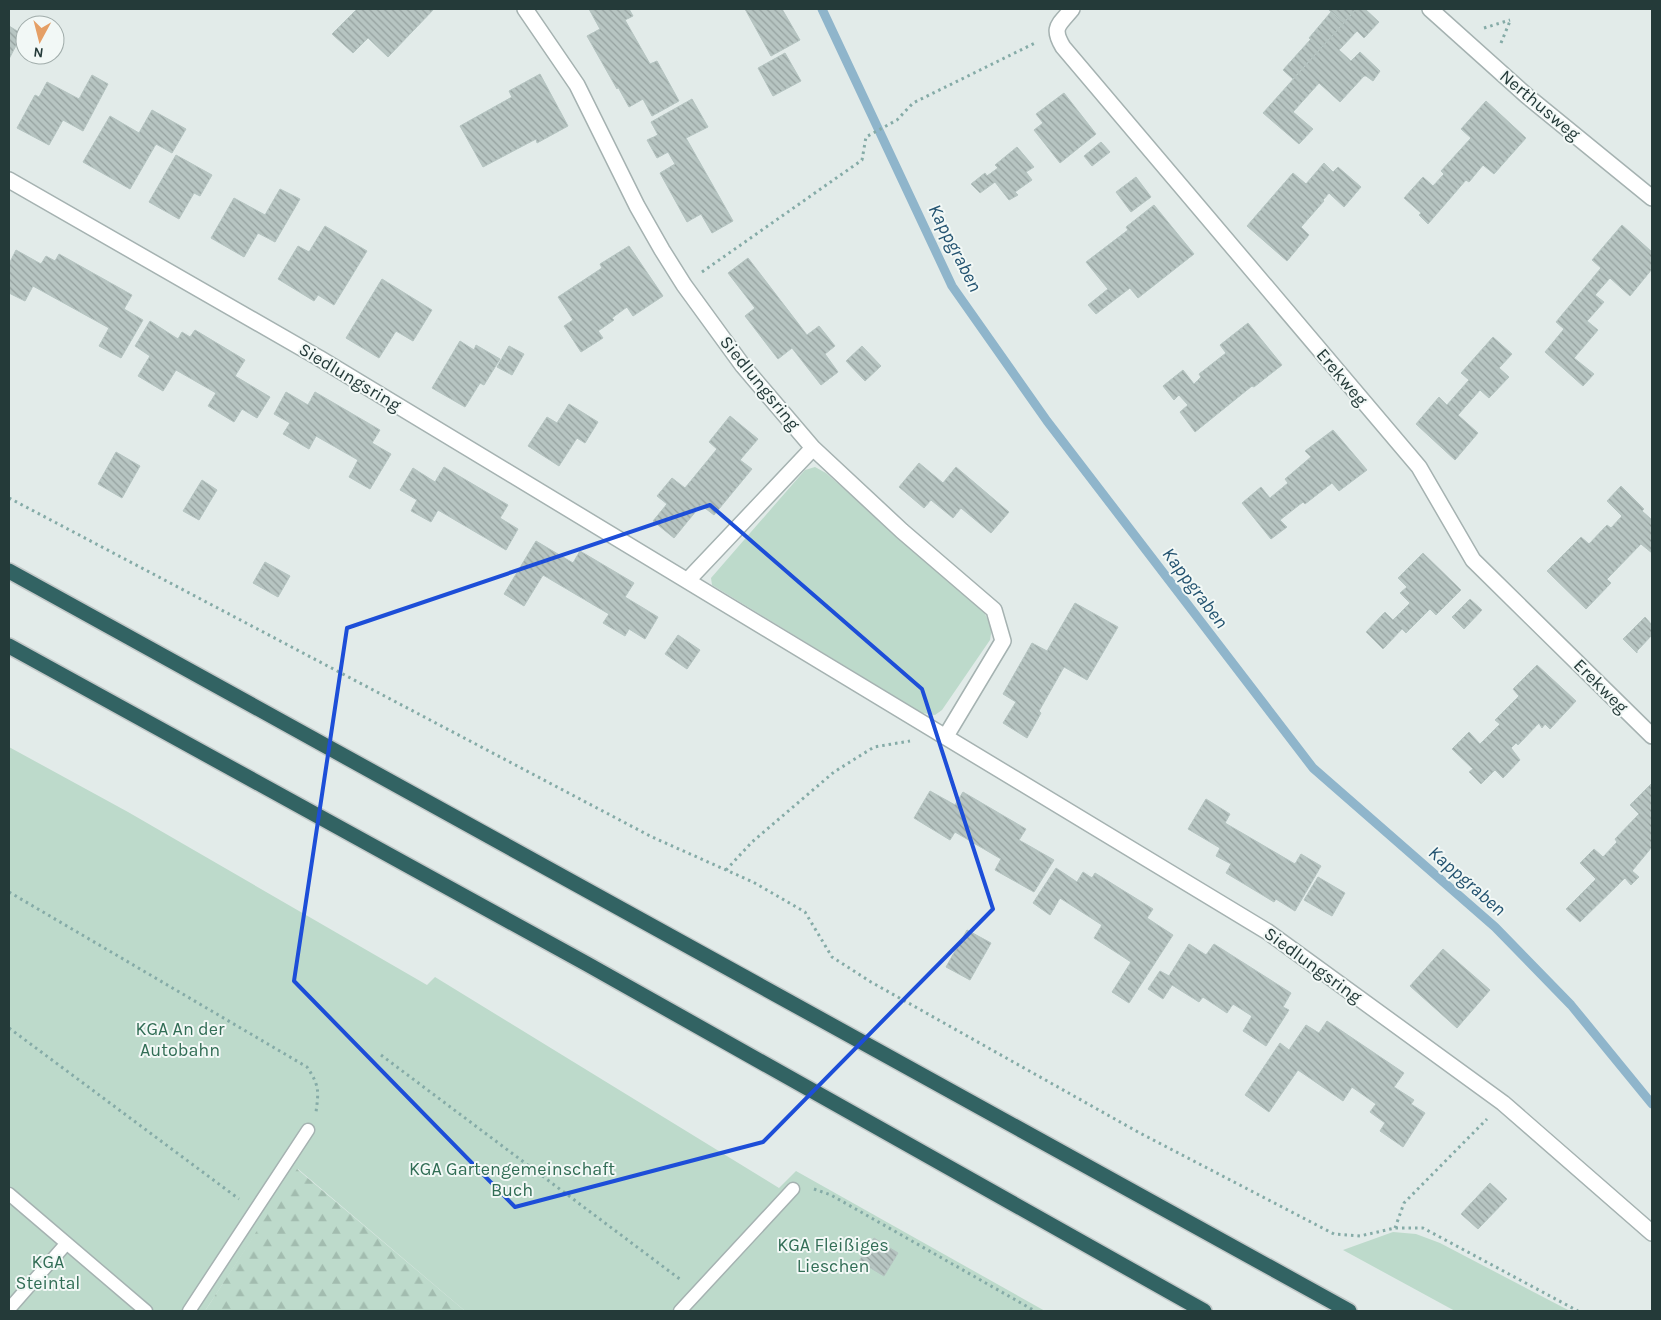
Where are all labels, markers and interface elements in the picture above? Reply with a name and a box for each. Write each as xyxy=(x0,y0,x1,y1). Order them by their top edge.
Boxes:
north arrow xyxy=(15,15,65,65)
text: N xyxy=(32,43,44,61)
street label: Nerthusweg xyxy=(1495,65,1585,145)
water label: Kappgraben xyxy=(924,201,986,295)
street label: Siedlungsring xyxy=(715,331,805,435)
street label: Siedlungsring xyxy=(295,338,405,416)
street label: Erekweg xyxy=(1312,344,1372,410)
water label: Kappgraben xyxy=(1158,543,1232,633)
street label: Erekweg xyxy=(1569,654,1633,718)
water label: Kappgraben xyxy=(1424,841,1510,921)
street label: Siedlungsring xyxy=(1260,922,1366,1008)
park label: KGA An der Autobahn xyxy=(135,1018,225,1061)
park label: KGA Gartengemeinschaft Buch xyxy=(409,1158,615,1201)
park label: KGA Fleißiges Lieschen xyxy=(777,1234,889,1277)
park label: KGA Steintal xyxy=(16,1251,80,1294)

